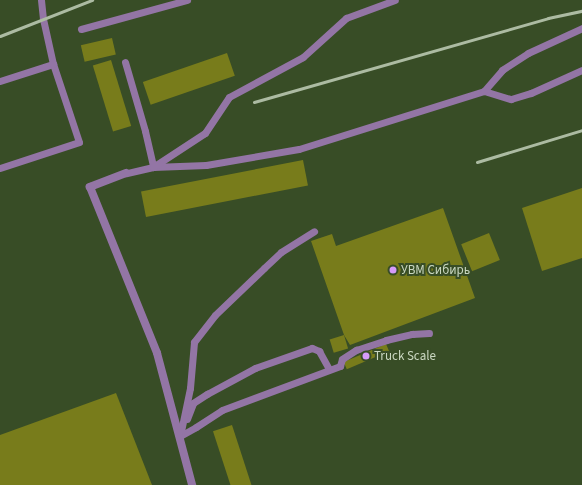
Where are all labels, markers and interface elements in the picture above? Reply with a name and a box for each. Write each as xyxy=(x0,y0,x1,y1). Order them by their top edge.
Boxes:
place label: УВМ Сибирь xyxy=(401,262,470,278)
marker: УВМ Сибирь xyxy=(388,265,398,275)
place label: Truck Scale xyxy=(374,348,436,364)
marker: Truck Scale xyxy=(361,351,371,361)

